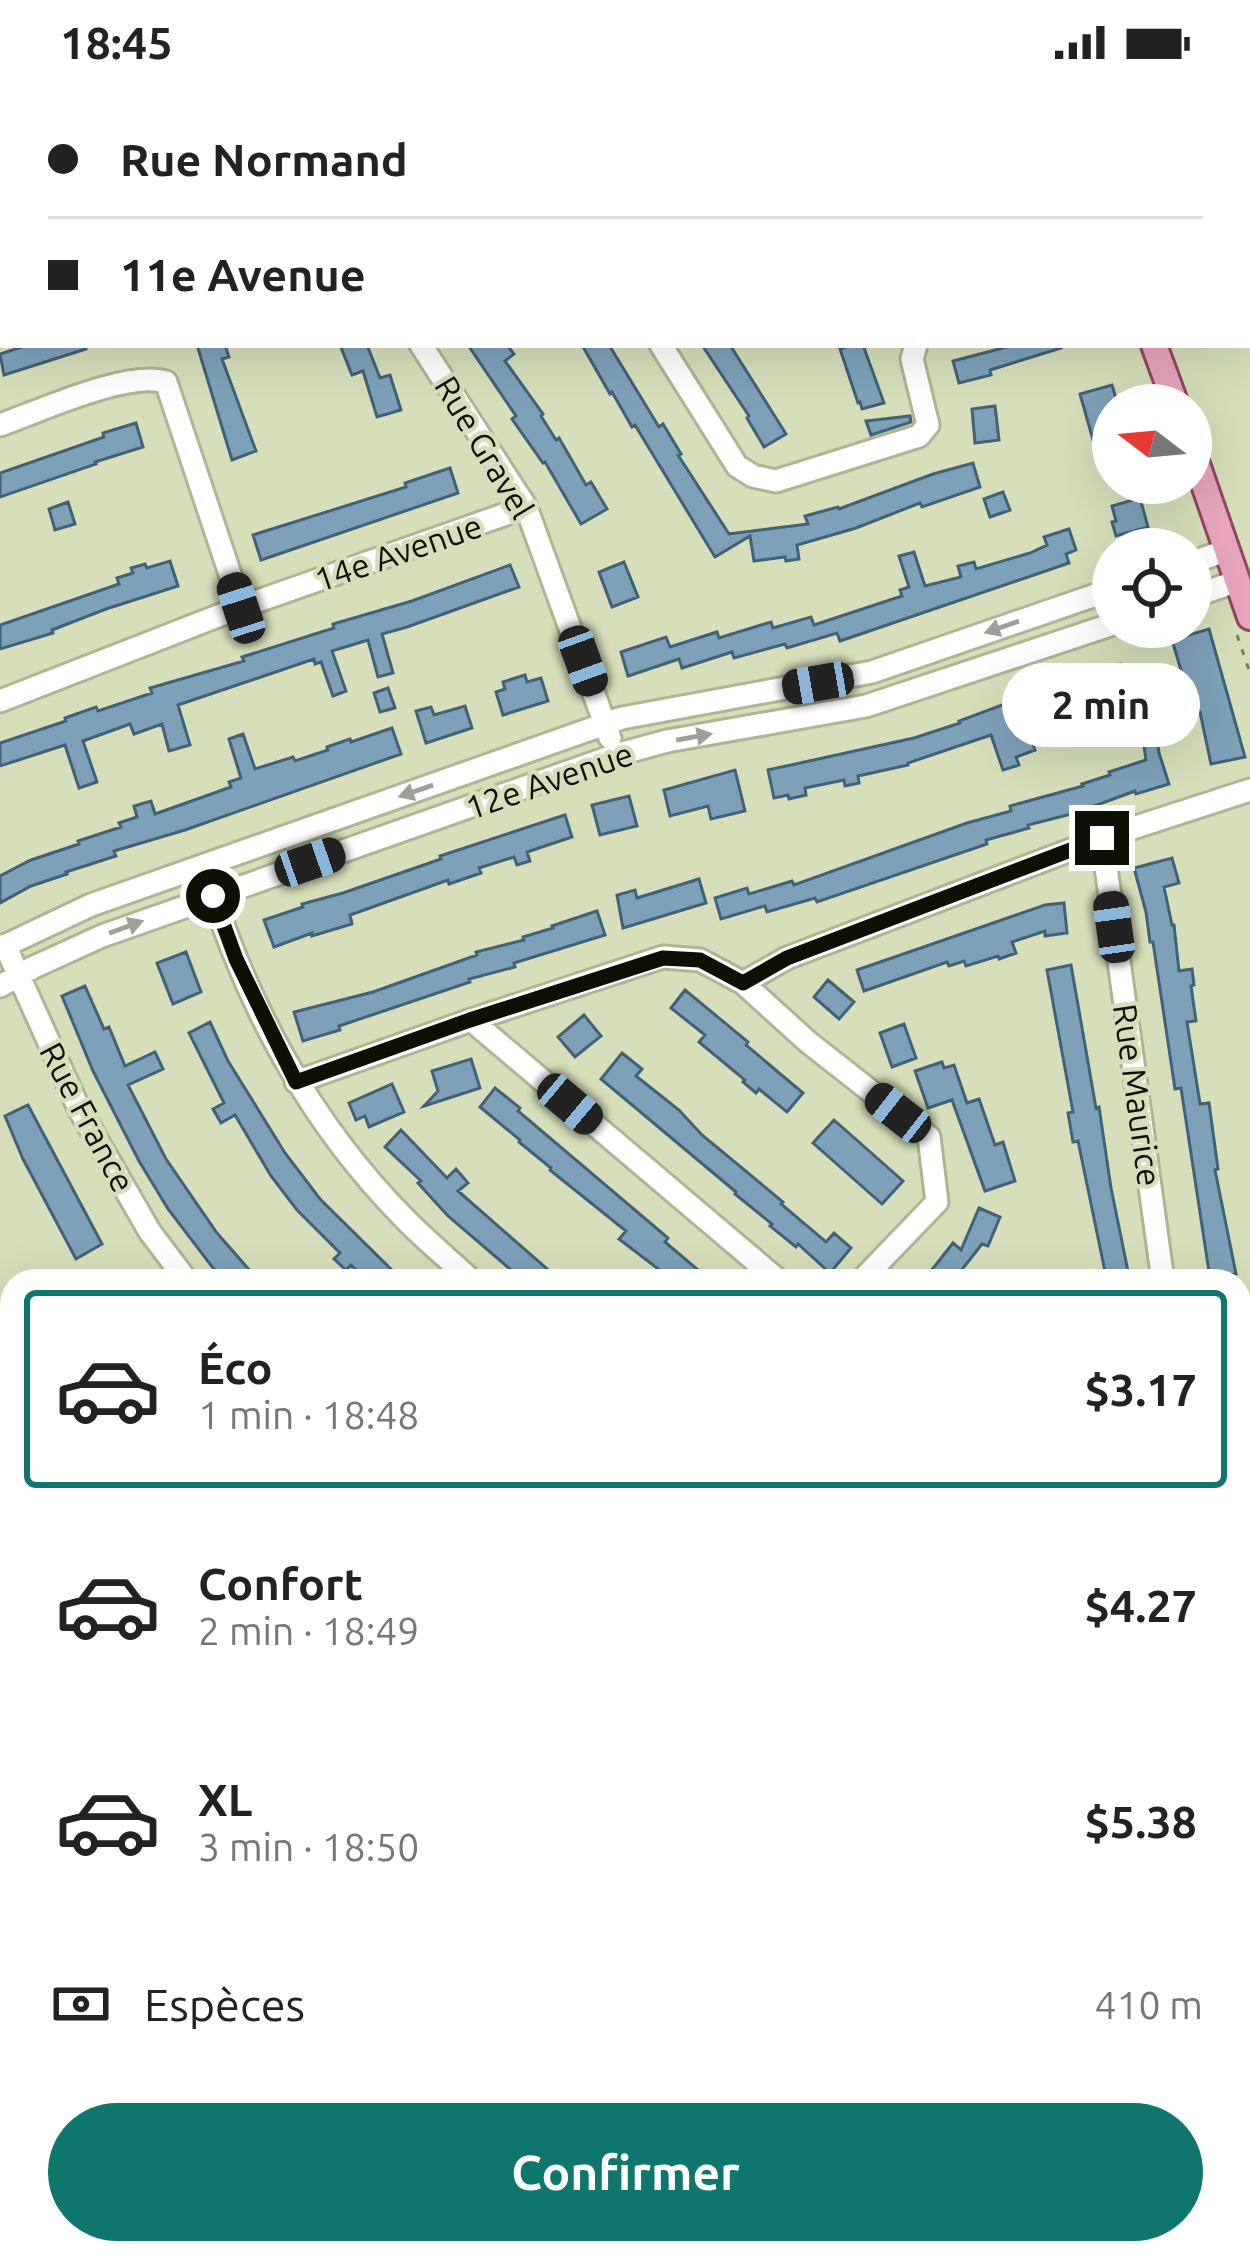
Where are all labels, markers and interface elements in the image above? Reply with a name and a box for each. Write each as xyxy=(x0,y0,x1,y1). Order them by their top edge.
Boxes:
text: 18:45 xyxy=(60,17,173,68)
text: Rue Normand xyxy=(120,134,408,185)
text: 11e Avenue xyxy=(120,249,366,300)
street label: Rue Gravel xyxy=(428,369,542,525)
north arrow xyxy=(1092,384,1212,504)
map controls xyxy=(1092,384,1212,648)
street label: 14e Avenue xyxy=(310,506,486,598)
button: locate xyxy=(1092,528,1212,648)
car xyxy=(213,568,269,648)
one-way arrow xyxy=(984,619,1020,638)
car xyxy=(554,621,612,701)
car xyxy=(779,659,857,707)
callout: 2 min xyxy=(1003,664,1201,748)
text: 2 min xyxy=(1052,683,1150,726)
one-way arrow xyxy=(676,727,713,746)
street label: 12e Avenue xyxy=(461,734,637,826)
one-way arrow xyxy=(397,783,433,801)
route end xyxy=(1075,811,1129,865)
car xyxy=(270,833,350,891)
route start xyxy=(186,869,240,923)
car xyxy=(1091,889,1137,965)
one-way arrow xyxy=(108,917,144,935)
street label: Rue Maurice xyxy=(1107,1001,1169,1189)
street label: Rue France xyxy=(33,1036,143,1198)
car xyxy=(531,1067,609,1141)
car xyxy=(859,1077,937,1149)
icon: car xyxy=(54,1335,162,1443)
text: Éco xyxy=(198,1342,273,1393)
text: $3.17 xyxy=(1084,1364,1197,1415)
text: 1 min · 18:48 xyxy=(198,1393,419,1436)
icon: car xyxy=(54,1551,162,1659)
text: Confort xyxy=(198,1558,363,1609)
text: $4.27 xyxy=(1084,1580,1197,1631)
text: 2 min · 18:49 xyxy=(198,1609,419,1652)
icon: car xyxy=(54,1767,162,1875)
text: XL xyxy=(198,1774,252,1825)
text: $5.38 xyxy=(1084,1796,1197,1847)
text: 3 min · 18:50 xyxy=(198,1825,419,1868)
icon: cash xyxy=(48,1971,114,2037)
text: Espèces xyxy=(144,1979,305,2030)
text: 410 m xyxy=(1094,1983,1203,2026)
button: Confirmer xyxy=(48,2103,1203,2241)

